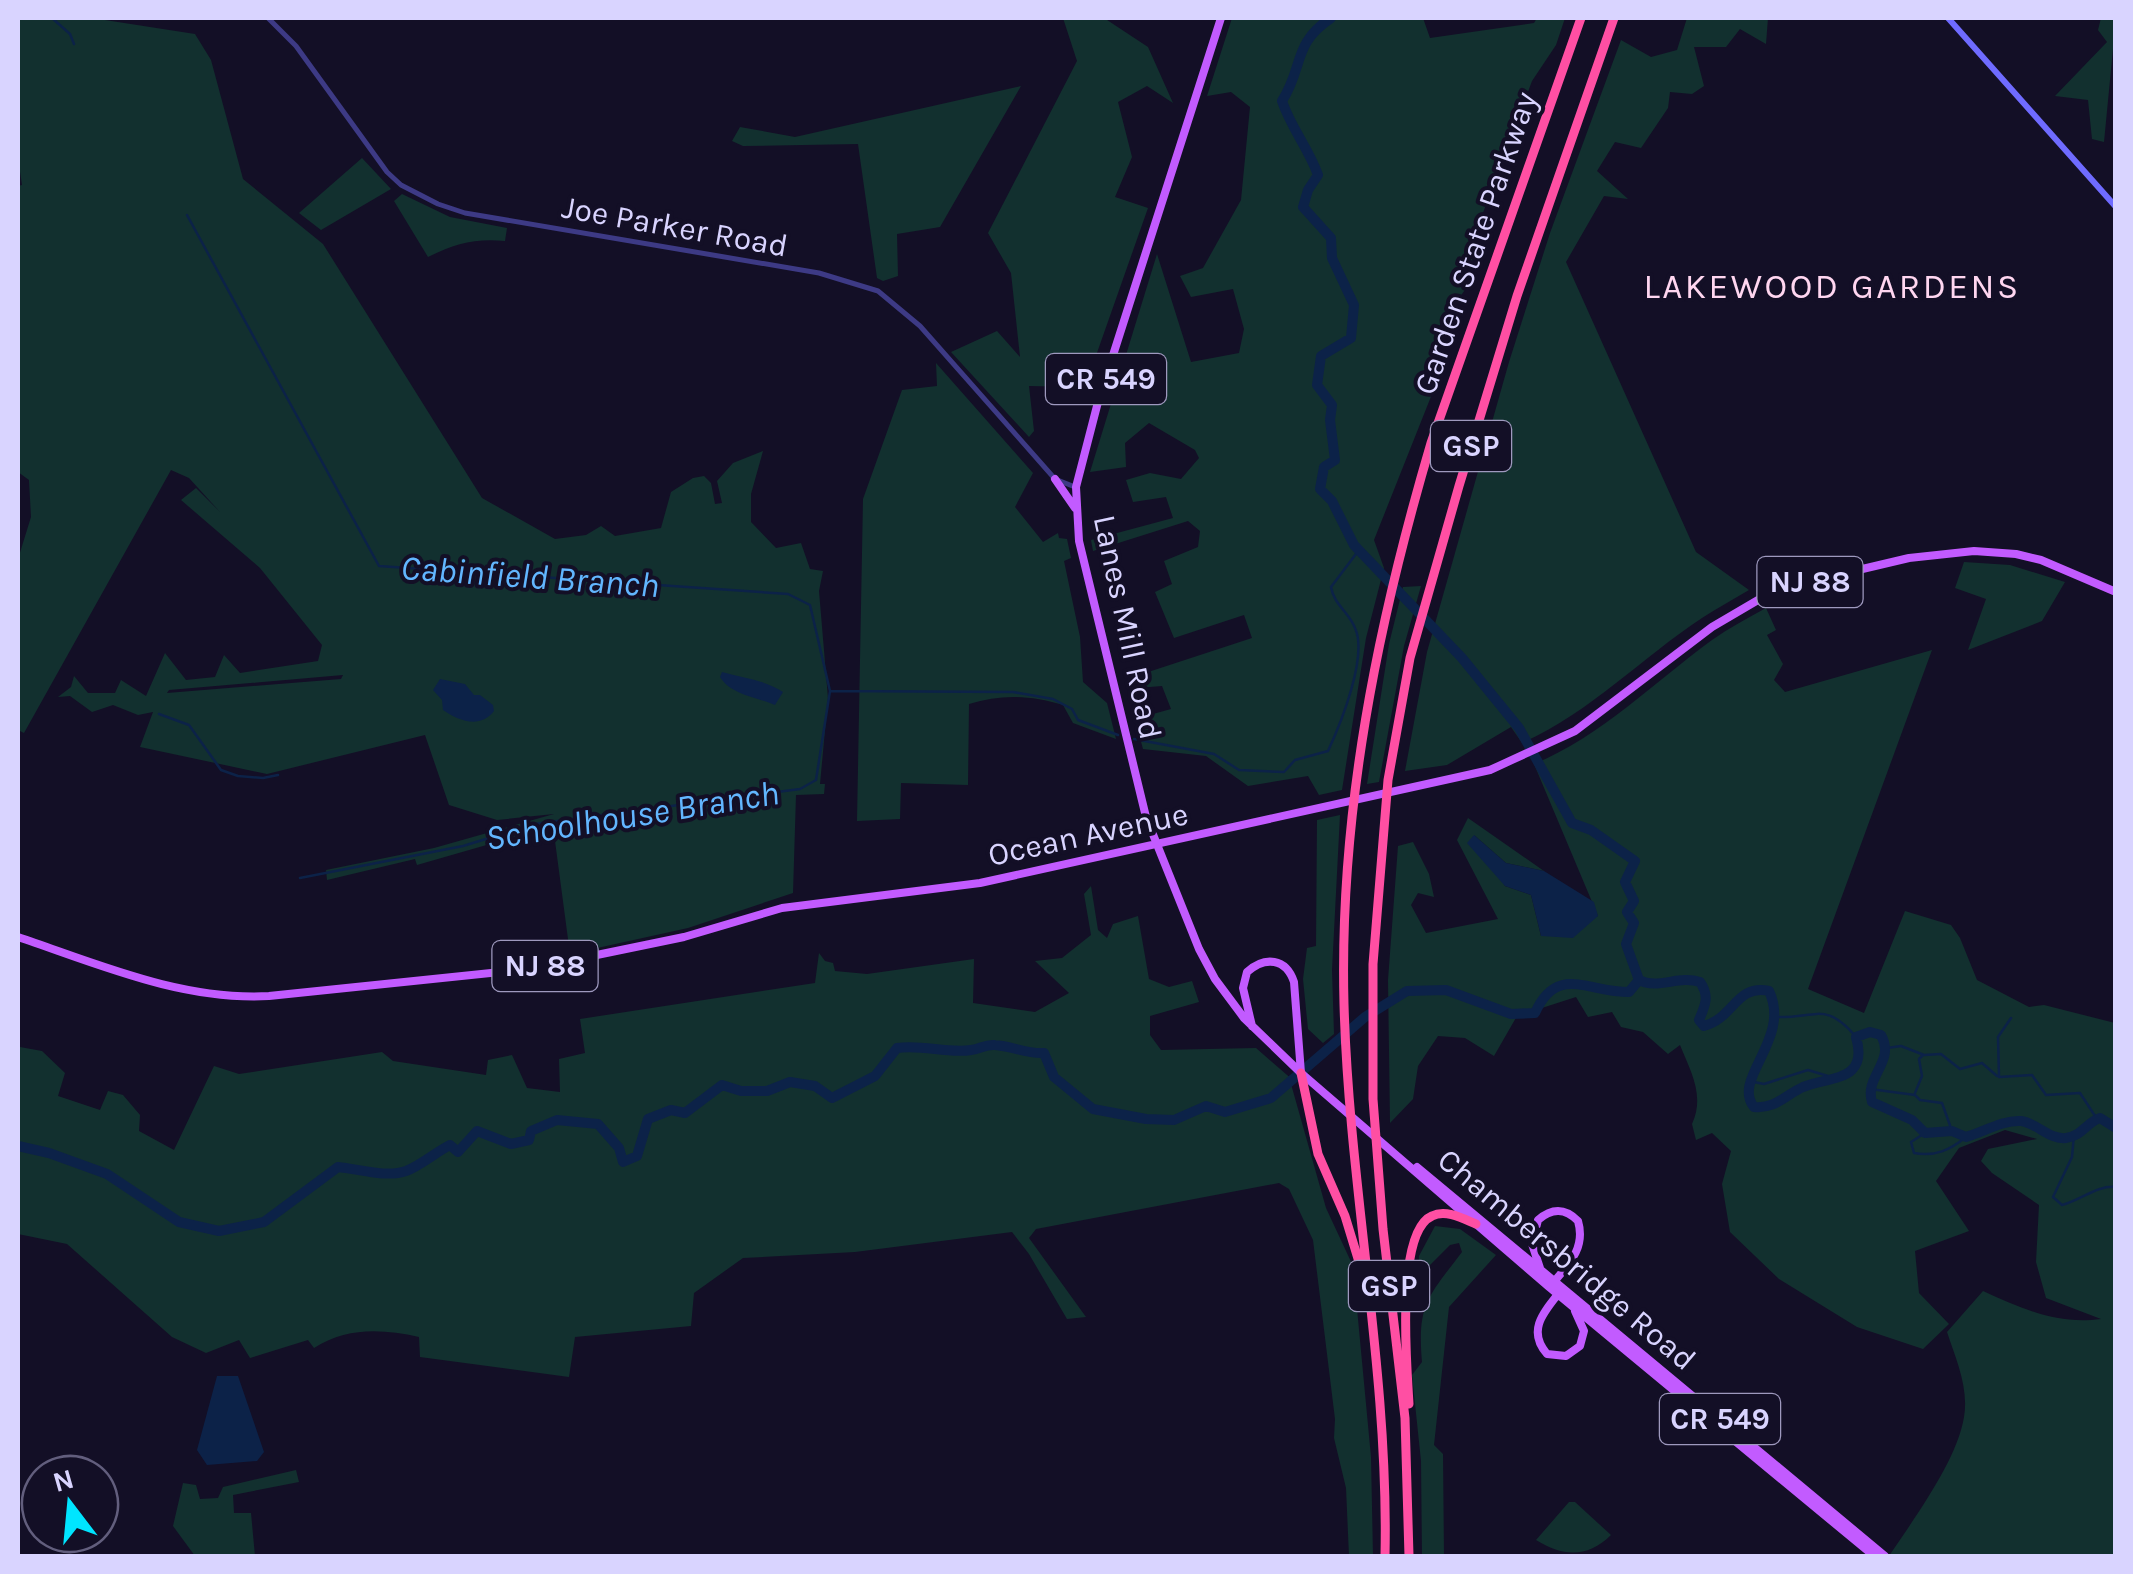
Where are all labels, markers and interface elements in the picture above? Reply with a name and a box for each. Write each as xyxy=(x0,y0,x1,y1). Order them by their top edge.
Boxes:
street label: Garden State Parkway xyxy=(1406,87,1545,399)
street label: Joe Parker Road xyxy=(559,188,791,265)
district label: LAKEWOOD GARDENS xyxy=(1643,266,2021,307)
road number: CR 549 xyxy=(1046,354,1166,404)
road number: GSP xyxy=(1431,421,1511,471)
street label: Lanes Mill Road xyxy=(1086,511,1169,743)
water label: Cabinfield Branch xyxy=(399,547,660,606)
road number: NJ 88 xyxy=(1758,557,1862,607)
water label: Schoolhouse Branch xyxy=(482,772,782,859)
street label: Ocean Avenue xyxy=(985,795,1191,874)
road number: NJ 88 xyxy=(492,941,598,991)
street label: Chambersbridge Road xyxy=(1430,1141,1703,1378)
road number: GSP xyxy=(1349,1261,1429,1311)
road number: CR 549 xyxy=(1660,1394,1780,1444)
north arrow xyxy=(20,1454,120,1554)
text: N xyxy=(49,1462,77,1499)

